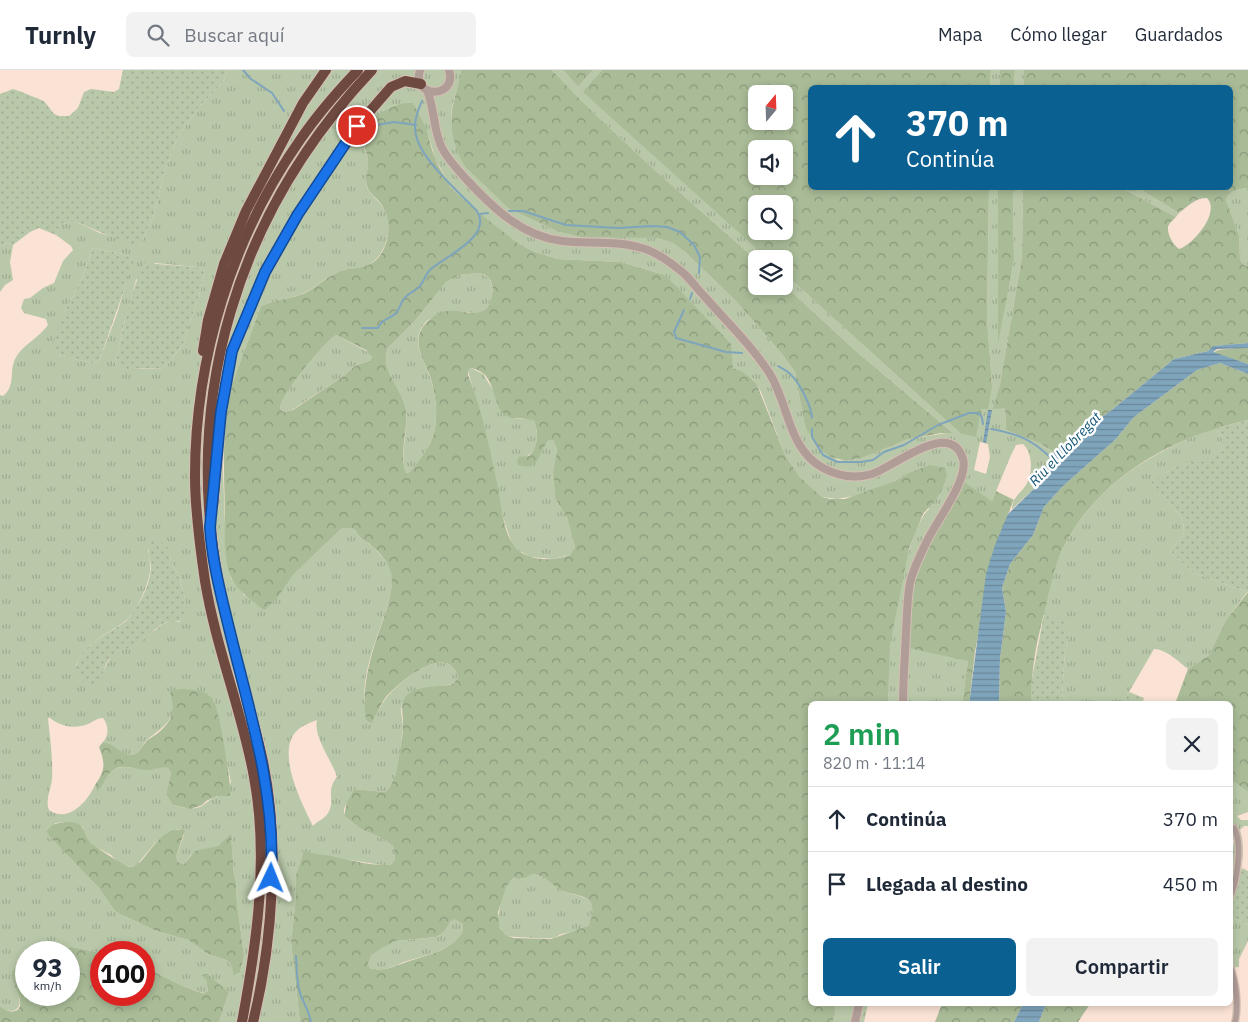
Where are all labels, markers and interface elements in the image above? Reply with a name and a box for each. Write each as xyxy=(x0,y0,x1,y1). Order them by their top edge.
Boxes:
search box xyxy=(126,12,476,57)
text: Turnly xyxy=(25,19,96,51)
icon: search xyxy=(144,21,172,49)
text: Buscar aquí xyxy=(184,23,285,47)
text: Mapa xyxy=(938,23,982,46)
text: Cómo llegar xyxy=(1010,23,1107,46)
text: Guardados xyxy=(1135,23,1223,46)
north arrow xyxy=(748,85,792,130)
map controls xyxy=(748,85,793,295)
text: 370 m xyxy=(906,100,1009,146)
pin xyxy=(336,105,378,147)
icon: ahead xyxy=(823,105,888,170)
icon: arrive xyxy=(343,112,371,140)
button: sound xyxy=(748,140,793,185)
text: Continúa xyxy=(906,144,994,173)
button: search xyxy=(748,195,793,240)
button: layers xyxy=(748,250,793,295)
water label: Riu el Llobregat xyxy=(1025,408,1105,490)
text: 2 min xyxy=(823,714,901,753)
button: close xyxy=(1166,718,1218,770)
text: 820 m · 11:14 xyxy=(823,753,925,773)
icon: ahead xyxy=(823,805,851,833)
text: Continúa xyxy=(866,807,947,831)
text: 370 m xyxy=(1163,807,1218,831)
position arrow xyxy=(244,851,296,903)
icon: arrive xyxy=(823,870,851,898)
text: Llegada al destino xyxy=(866,872,1028,896)
text: 450 m xyxy=(1163,872,1218,896)
button: Salir xyxy=(823,938,1016,996)
button: Compartir xyxy=(1026,938,1218,996)
speed limit sign: 100 xyxy=(90,941,155,1006)
text: 93 xyxy=(32,951,63,984)
text: km/h xyxy=(33,978,62,993)

